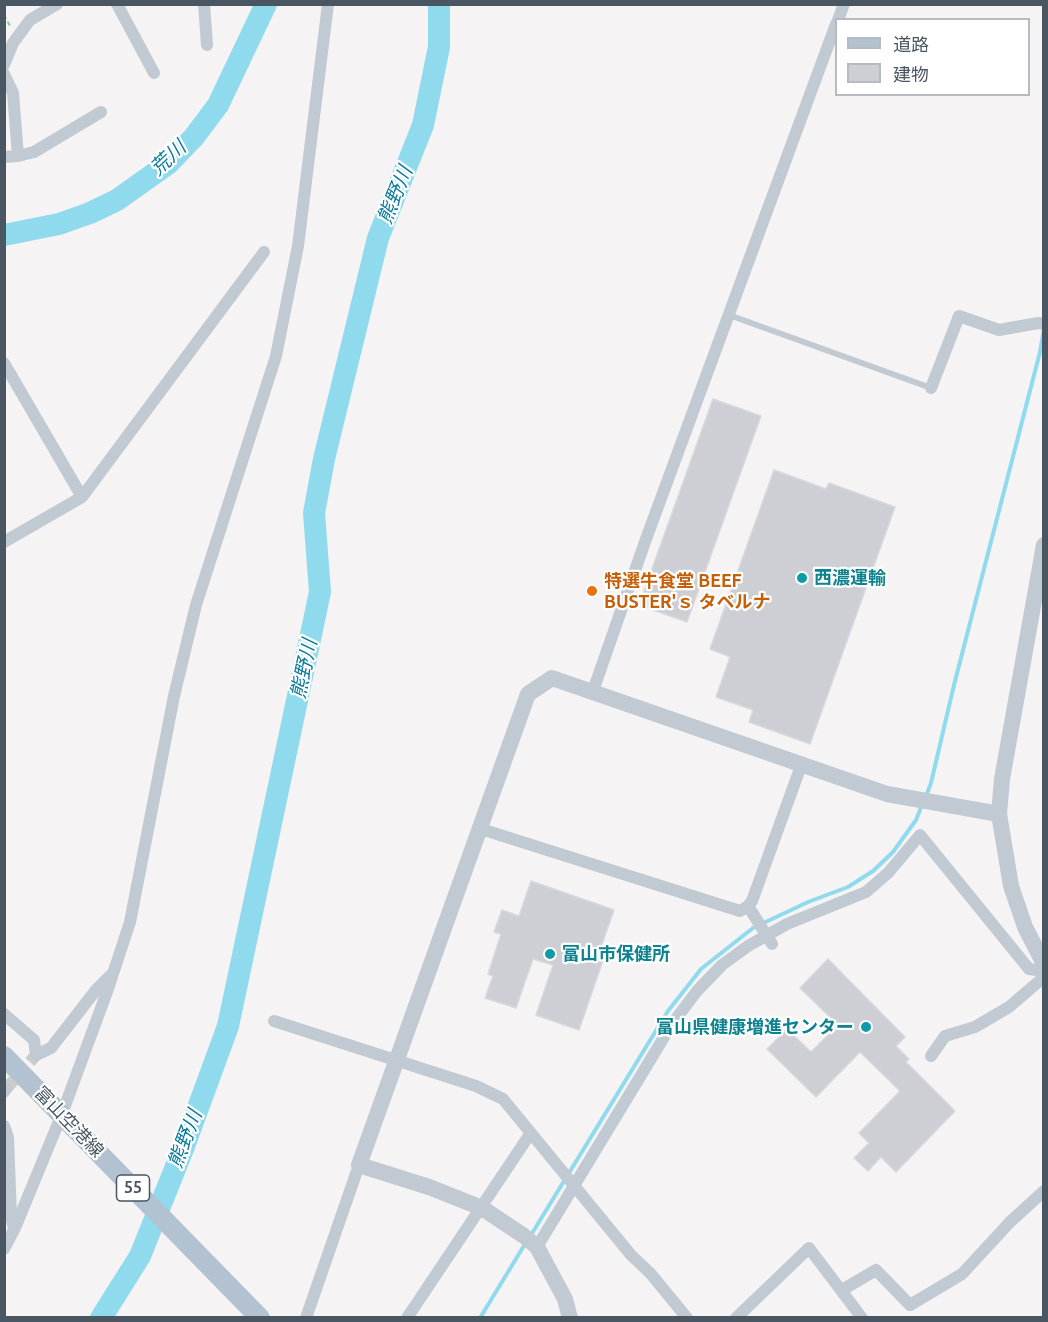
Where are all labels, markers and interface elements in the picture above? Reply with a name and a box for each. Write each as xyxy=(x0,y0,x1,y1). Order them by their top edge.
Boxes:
legend xyxy=(835,18,1030,96)
text: 道路 xyxy=(893,34,929,54)
text: 建物 xyxy=(893,64,929,84)
water label: 荒川 xyxy=(145,136,191,180)
water label: 熊野川 xyxy=(373,163,417,227)
place label: 西濃運輸 xyxy=(814,567,886,589)
place label: 特選牛食堂 BEEF BUSTER'ｓ タベルナ xyxy=(604,570,771,612)
marker: 西濃運輸 xyxy=(795,571,809,585)
marker: 特選牛食堂 BEEF BUSTER'ｓ タベルナ xyxy=(585,584,599,598)
water label: 熊野川 xyxy=(286,637,322,701)
place label: 富山市保健所 xyxy=(562,943,670,965)
marker: 富山市保健所 xyxy=(543,947,557,961)
place label: 富山県健康増進センター xyxy=(656,1016,854,1038)
marker: 富山県健康増進センター xyxy=(859,1020,873,1034)
street label: 富山空港線 xyxy=(30,1082,108,1162)
water label: 熊野川 xyxy=(163,1107,207,1171)
road number: 55 xyxy=(116,1175,150,1201)

